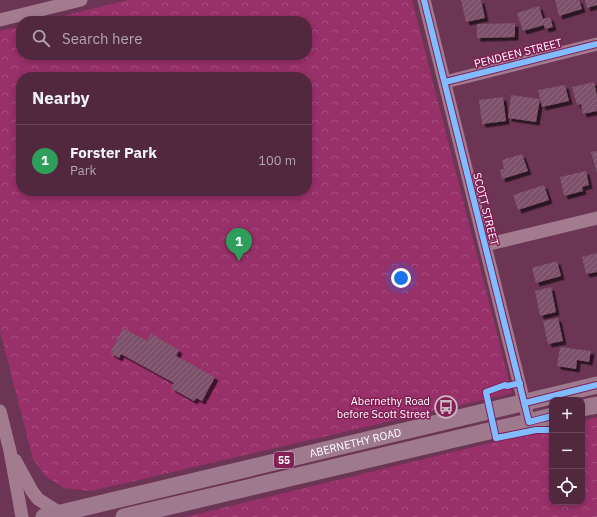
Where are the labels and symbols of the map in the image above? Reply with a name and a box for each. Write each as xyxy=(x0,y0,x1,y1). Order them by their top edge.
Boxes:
street label: PENDEEN STREET xyxy=(473,35,564,71)
street label: SCOTT STREET xyxy=(470,171,502,248)
pin: 1 xyxy=(226,228,252,261)
your location xyxy=(391,268,411,288)
place label: Abernethy Road before Scott Street xyxy=(337,394,430,421)
bus stop icon: Abernethy Road before Scott Street xyxy=(433,394,459,420)
street label: ABERNETHY ROAD xyxy=(308,425,403,460)
road number: 55 xyxy=(274,452,294,468)

